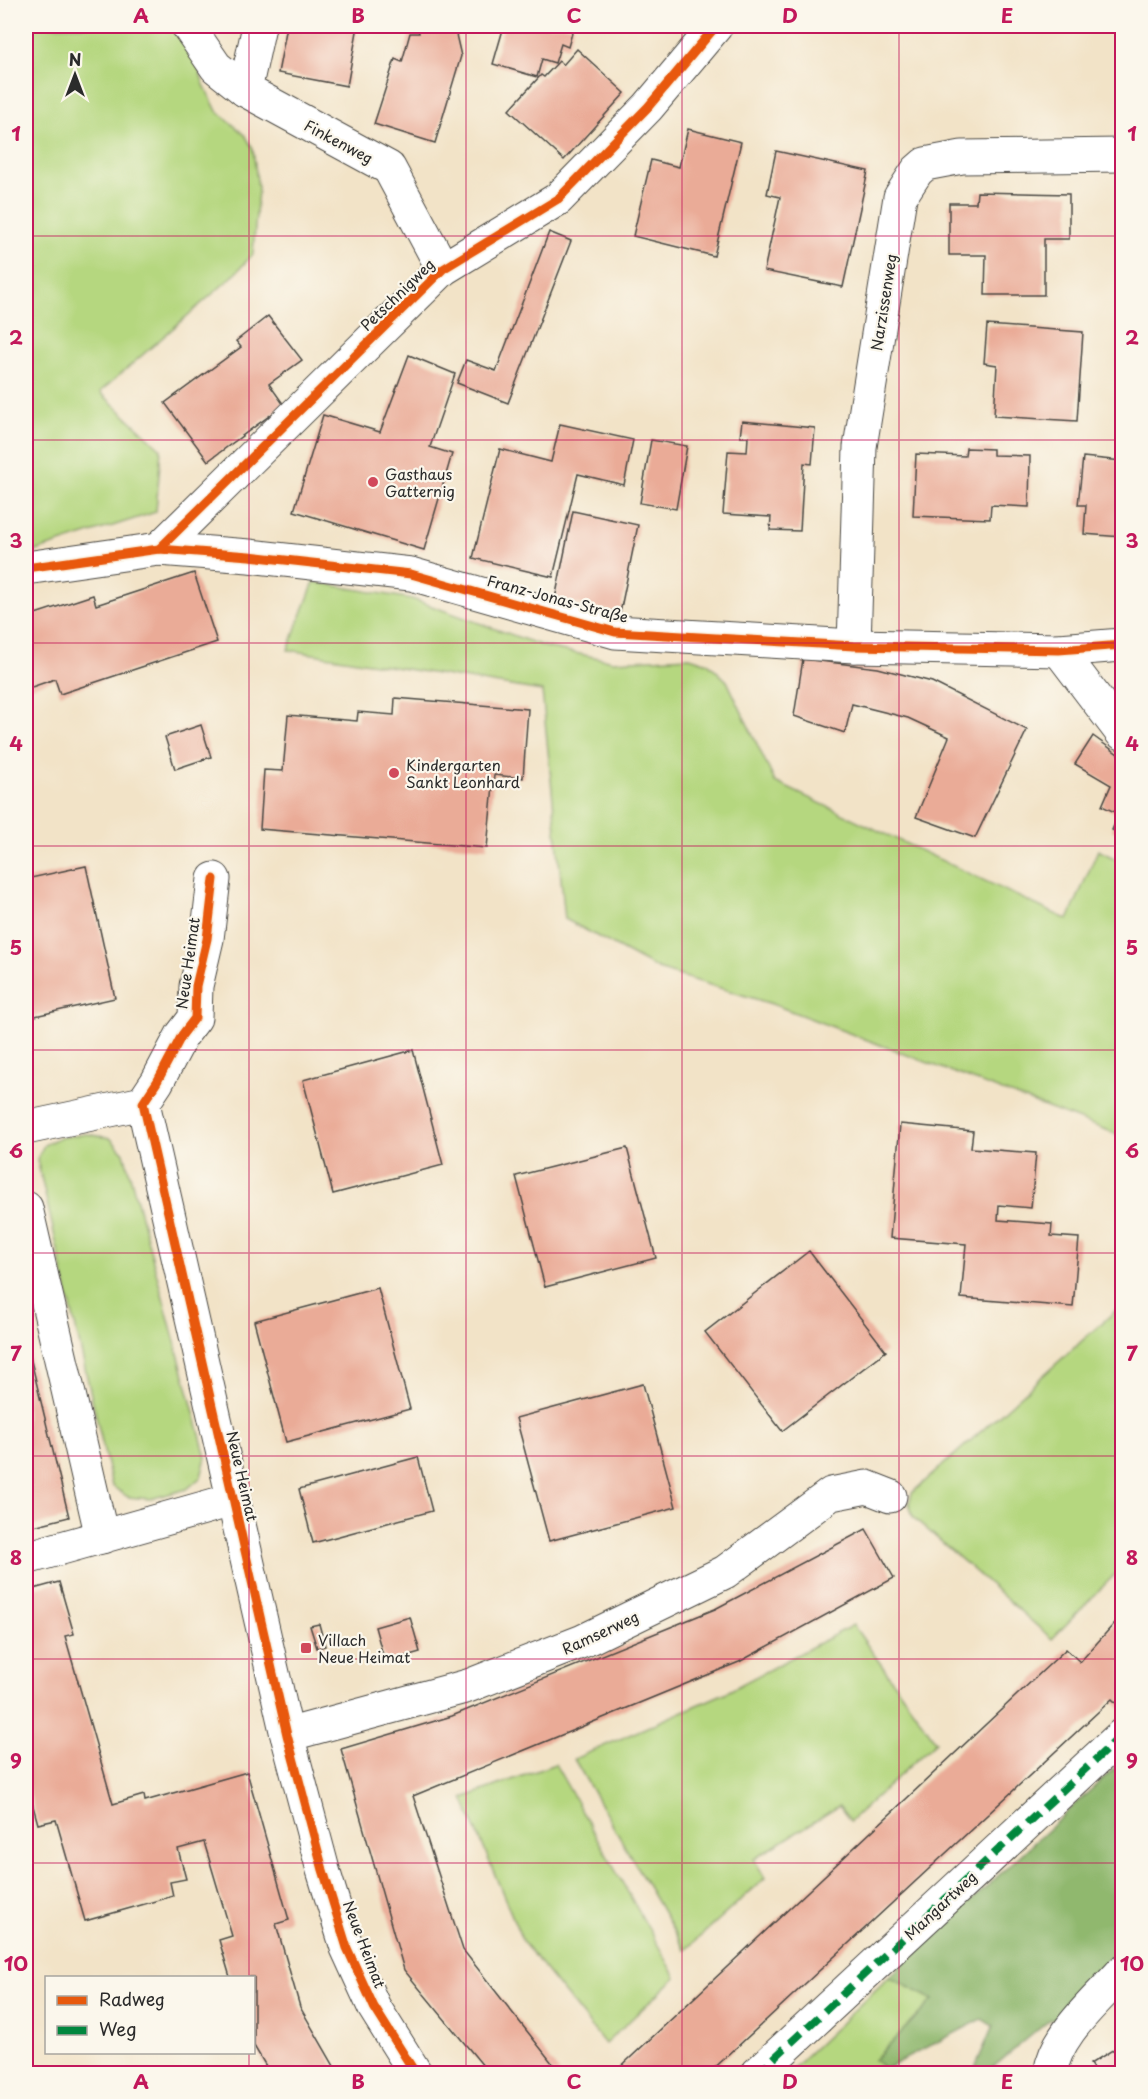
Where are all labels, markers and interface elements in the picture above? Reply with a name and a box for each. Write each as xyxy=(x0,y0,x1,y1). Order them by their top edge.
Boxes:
text: A xyxy=(133,0,149,30)
text: B xyxy=(351,0,365,30)
text: C xyxy=(566,0,582,30)
text: D xyxy=(782,0,798,30)
text: E xyxy=(1001,0,1013,30)
north arrow xyxy=(45,45,105,105)
text: N xyxy=(69,47,81,71)
street label: Finkenweg xyxy=(300,113,378,169)
text: 1 xyxy=(11,118,21,148)
text: 1 xyxy=(1127,118,1137,148)
street label: Narzissenweg xyxy=(864,252,902,352)
street label: Petschnigweg xyxy=(355,253,439,335)
text: 2 xyxy=(9,322,23,352)
text: 2 xyxy=(1125,322,1139,352)
place label: Gasthaus Gatternig xyxy=(385,462,455,502)
marker: Gasthaus Gatternig xyxy=(366,475,380,489)
text: 3 xyxy=(9,525,23,555)
text: 3 xyxy=(1125,525,1139,555)
street label: Franz-Jonas-Straße xyxy=(485,568,631,628)
text: 4 xyxy=(9,728,23,758)
text: 4 xyxy=(1125,728,1139,758)
place label: Kindergarten Sankt Leonhard xyxy=(406,753,520,793)
marker: Kindergarten Sankt Leonhard xyxy=(387,766,401,780)
street label: Neue Heimat xyxy=(169,916,205,1010)
text: 5 xyxy=(10,932,22,962)
text: 5 xyxy=(1126,932,1138,962)
text: 6 xyxy=(9,1135,23,1165)
text: 6 xyxy=(1125,1135,1139,1165)
text: 7 xyxy=(10,1338,22,1368)
text: 7 xyxy=(1126,1338,1138,1368)
street label: Neue Heimat xyxy=(221,1428,265,1524)
text: 8 xyxy=(10,1542,22,1572)
text: 8 xyxy=(1126,1542,1138,1572)
street label: Ramserweg xyxy=(558,1604,642,1660)
place label: Villach Neue Heimat xyxy=(318,1628,410,1668)
marker: Villach Neue Heimat xyxy=(299,1641,313,1655)
text: 9 xyxy=(10,1745,22,1775)
text: 9 xyxy=(1126,1745,1138,1775)
street label: Mangartweg xyxy=(898,1865,982,1945)
street label: Neue Heimat xyxy=(338,1897,392,1991)
text: 10 xyxy=(4,1948,28,1978)
text: 10 xyxy=(1120,1948,1144,1978)
legend xyxy=(45,1976,255,2054)
text: Radweg xyxy=(99,1985,165,2012)
text: Weg xyxy=(99,2015,137,2042)
text: A xyxy=(133,2066,149,2096)
text: B xyxy=(351,2066,365,2096)
text: C xyxy=(566,2066,582,2096)
text: D xyxy=(782,2066,798,2096)
text: E xyxy=(1001,2066,1013,2096)

